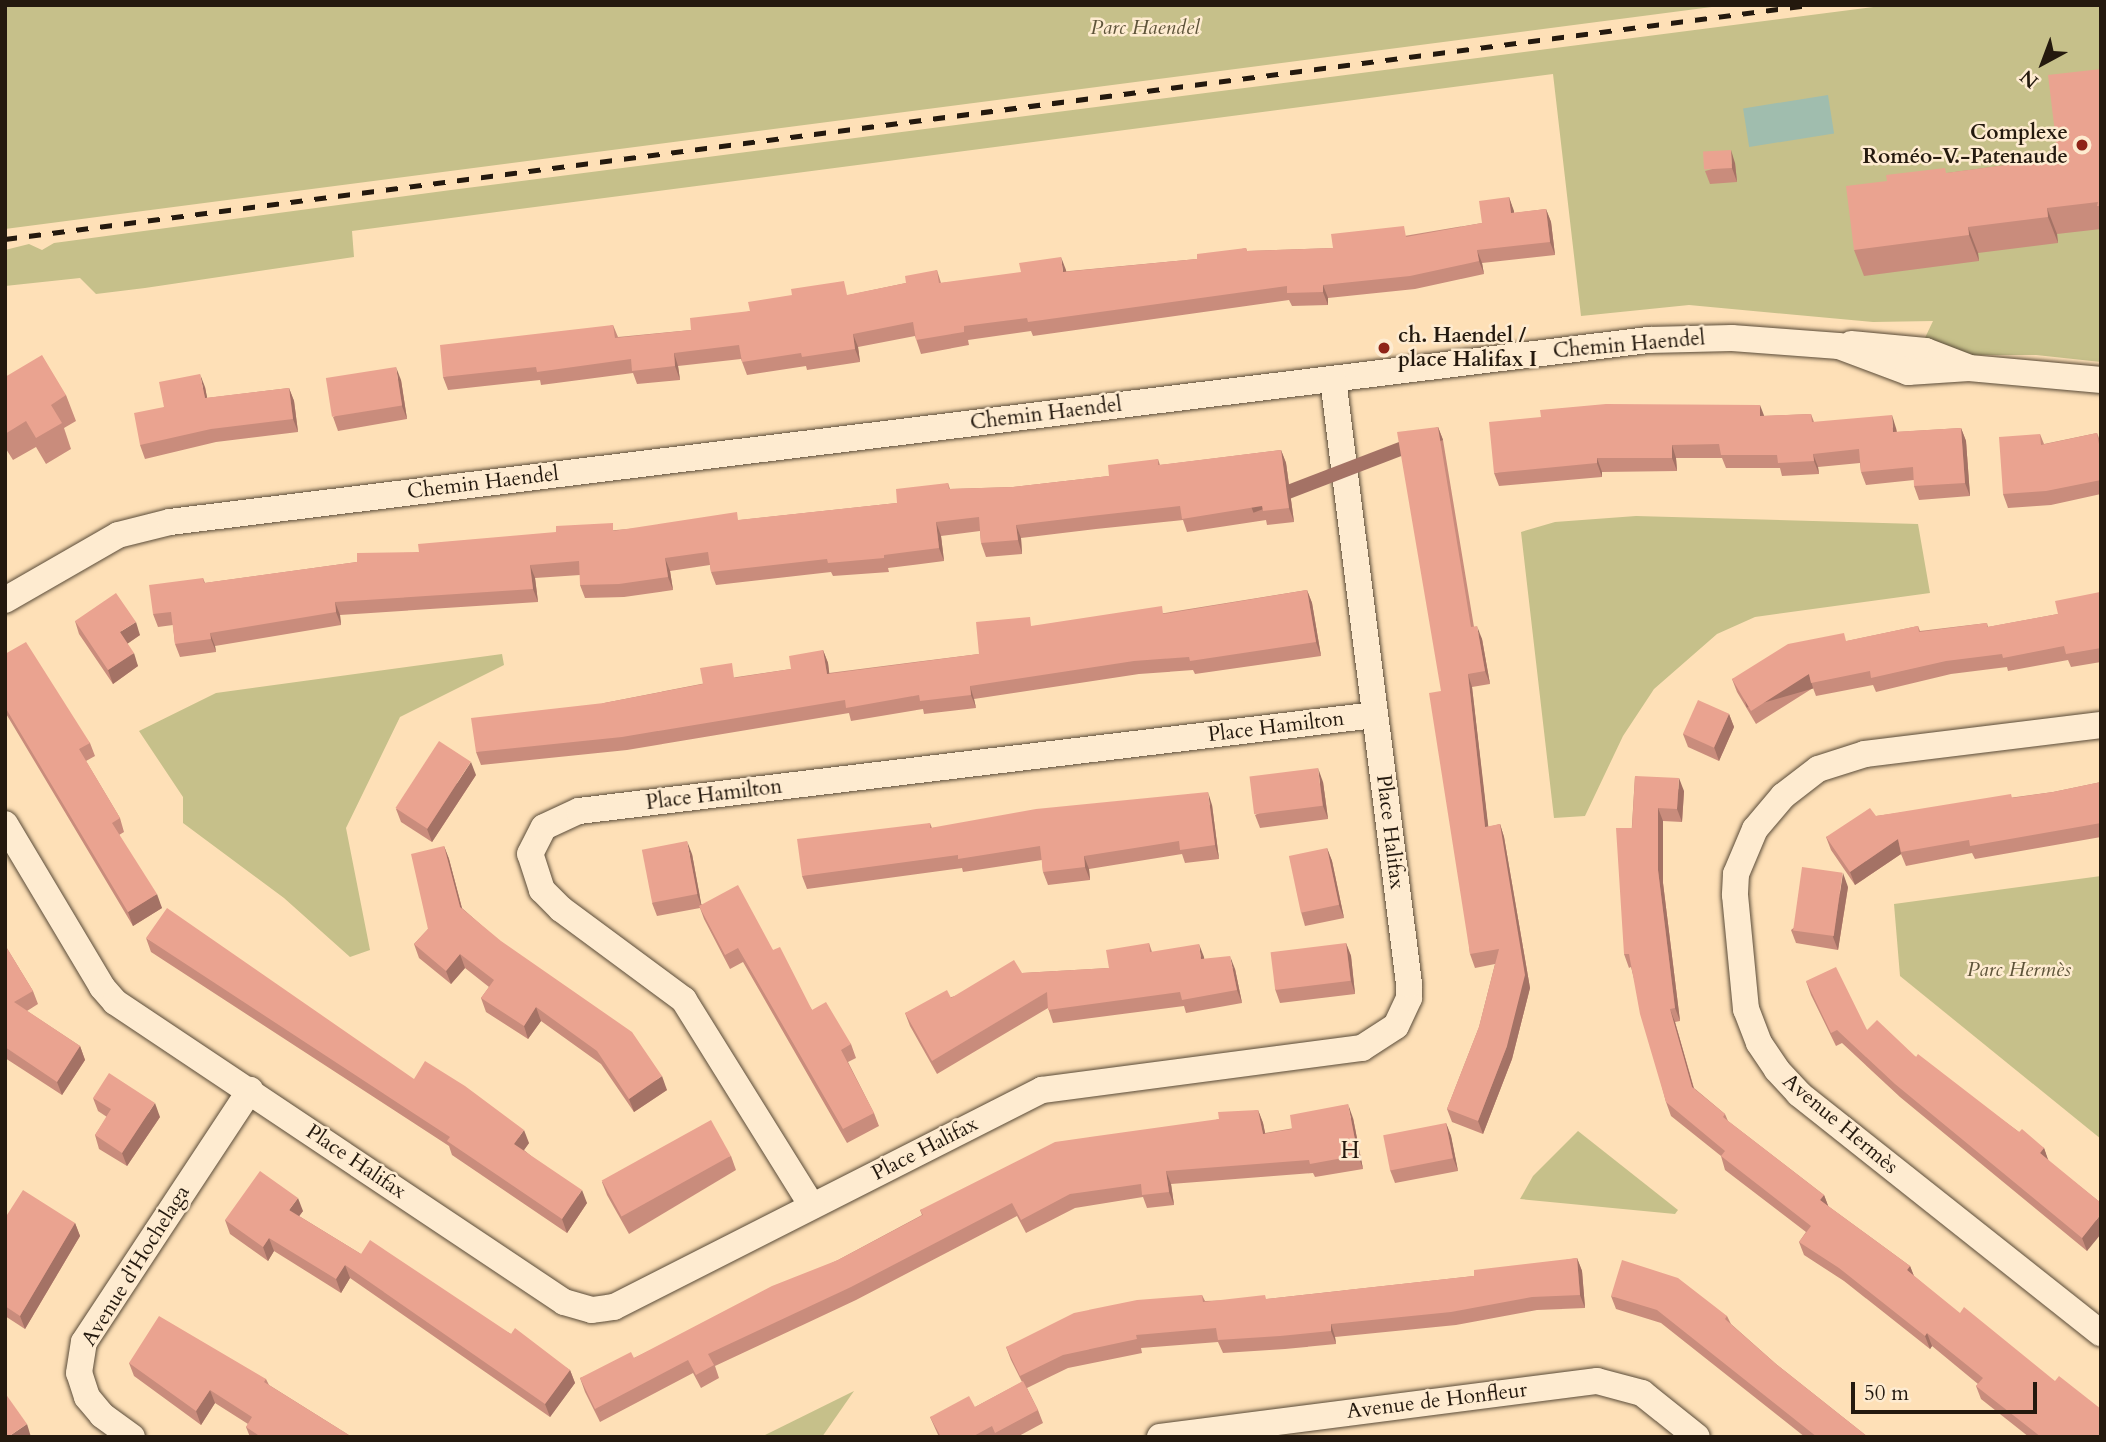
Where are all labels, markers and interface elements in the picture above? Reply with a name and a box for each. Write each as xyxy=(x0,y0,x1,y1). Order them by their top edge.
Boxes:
park label: Parc Haendel xyxy=(1090,15,1200,41)
north arrow xyxy=(2008,28,2078,98)
text: N xyxy=(2014,64,2044,94)
place label: Complexe Roméo-V.-Patenaude xyxy=(1863,120,2068,170)
marker: Complexe Roméo-V.-Patenaude xyxy=(2074,137,2090,153)
place label: ch. Haendel / place Halifax I xyxy=(1398,323,1537,373)
street label: Chemin Haendel xyxy=(1552,326,1706,364)
marker: ch. Haendel / place Halifax I xyxy=(1376,340,1392,356)
street label: Chemin Haendel xyxy=(969,392,1123,436)
street label: Chemin Haendel xyxy=(406,461,560,505)
street label: Place Hamilton xyxy=(1206,706,1346,748)
street label: Place Halifax xyxy=(1370,773,1410,891)
street label: Place Hamilton xyxy=(644,774,784,816)
park label: Parc Hermès xyxy=(1967,957,2071,983)
street label: Avenue Hermès xyxy=(1777,1068,1903,1180)
street label: Place Halifax xyxy=(868,1112,982,1186)
street label: Place Halifax xyxy=(301,1119,411,1205)
district label: H xyxy=(1341,1137,1361,1165)
street label: Avenue d'Hochelaga xyxy=(76,1181,196,1351)
scale bar xyxy=(1854,1368,2039,1412)
street label: Avenue de Honfleur xyxy=(1345,1377,1529,1425)
text: 50 m xyxy=(1864,1379,1909,1408)

